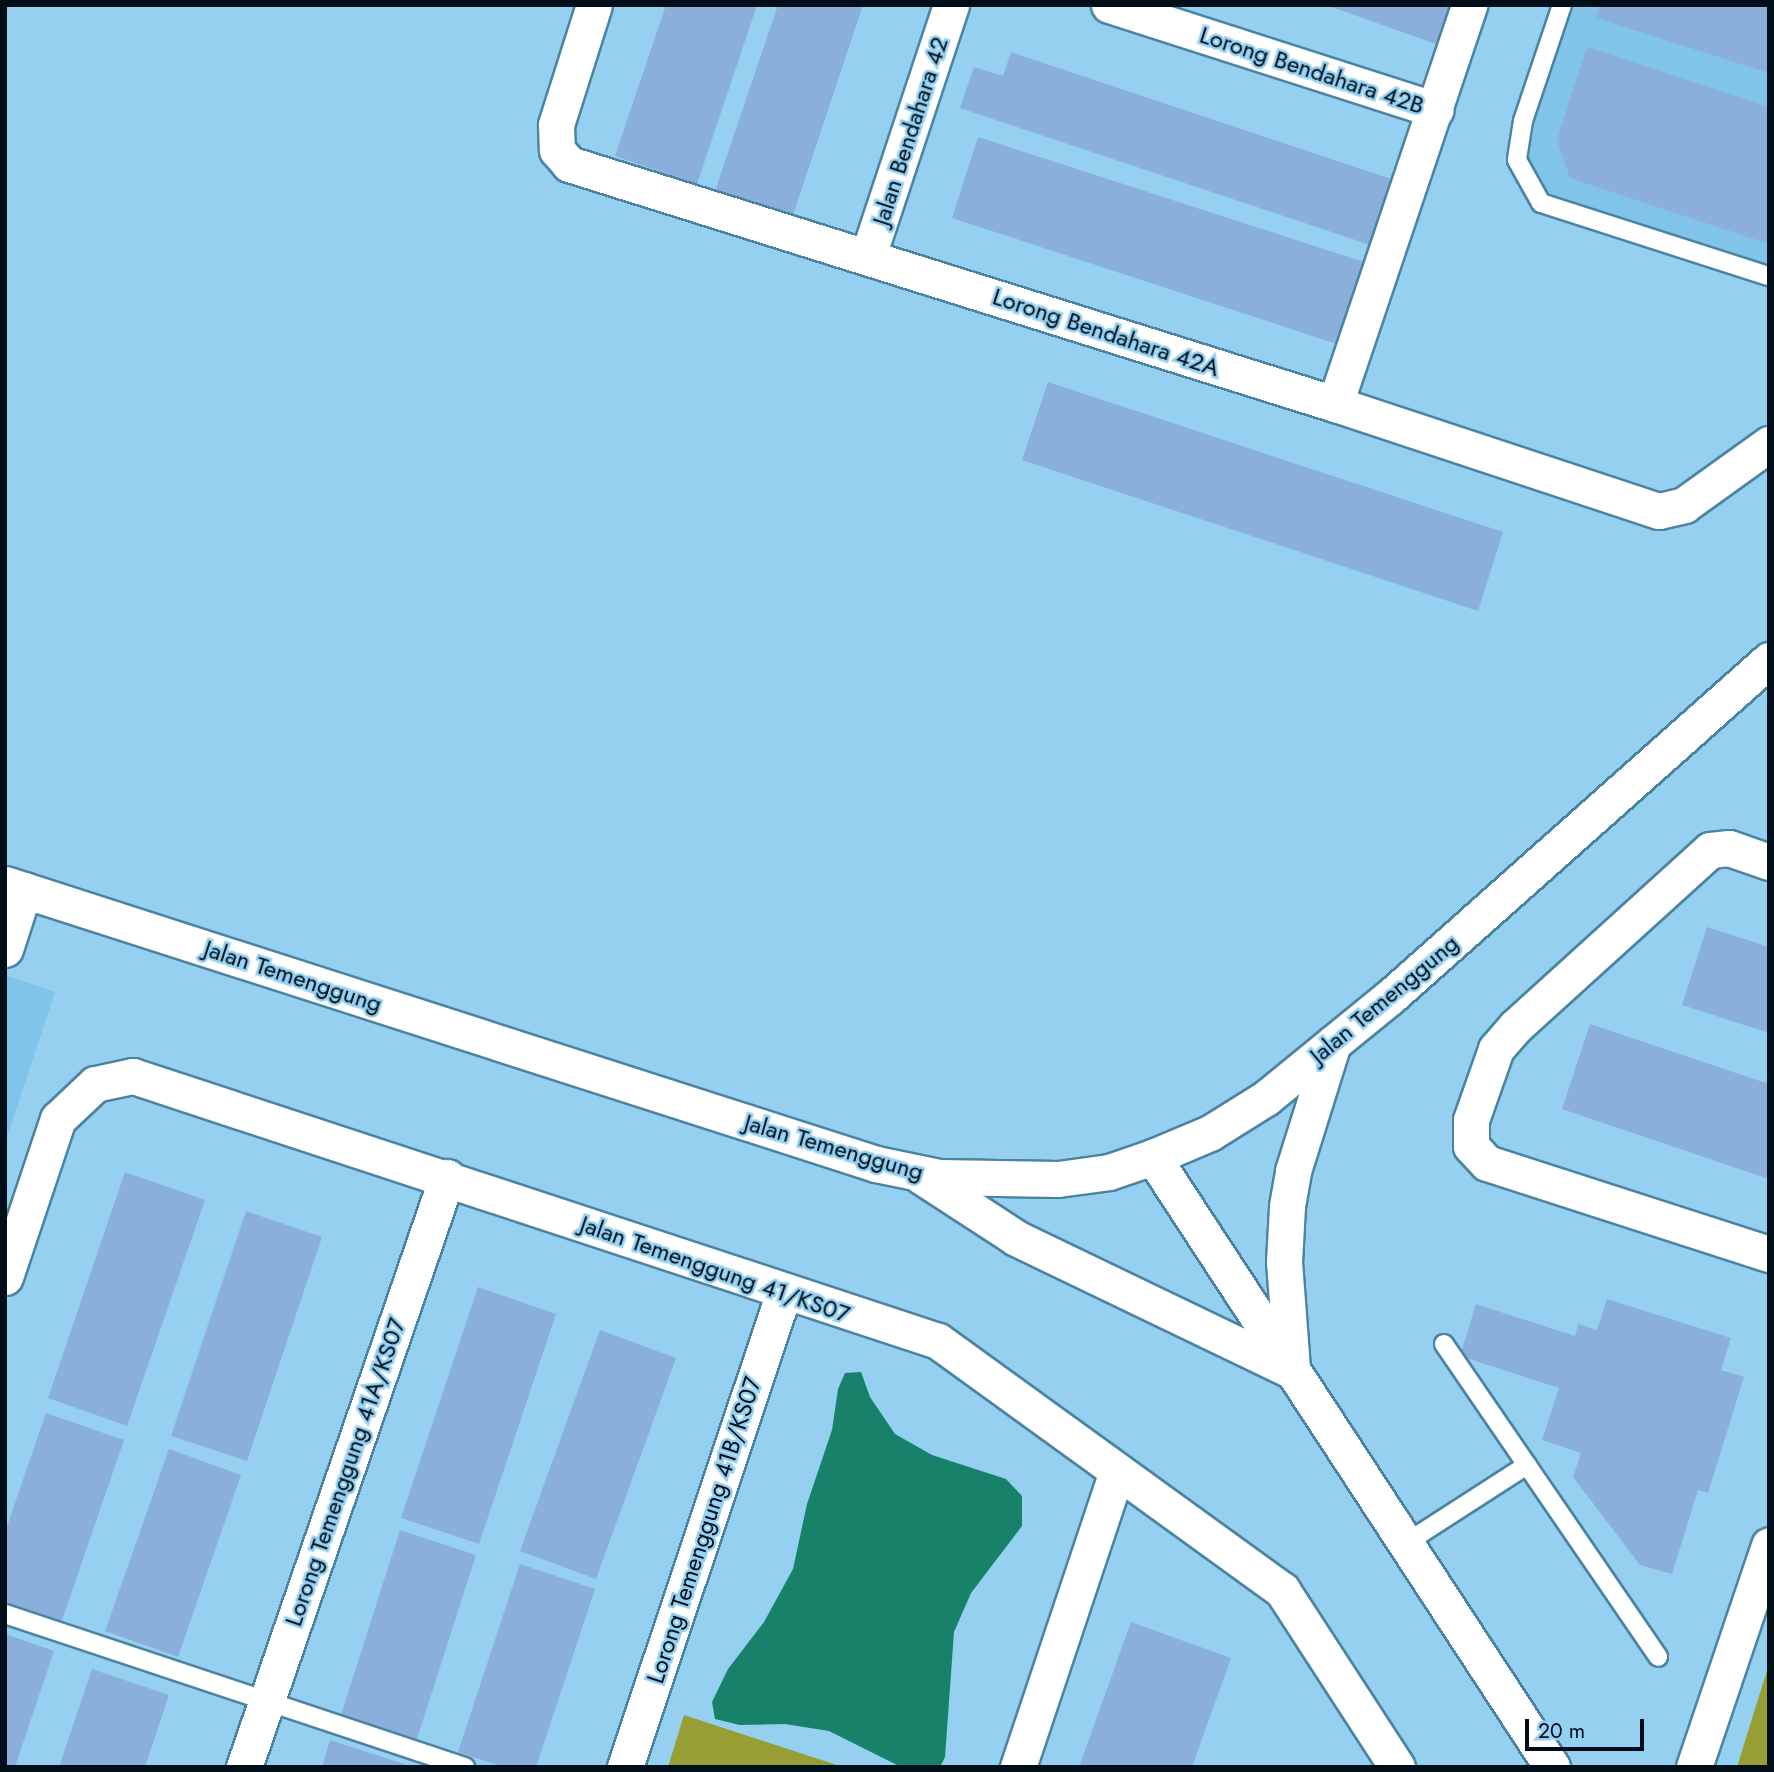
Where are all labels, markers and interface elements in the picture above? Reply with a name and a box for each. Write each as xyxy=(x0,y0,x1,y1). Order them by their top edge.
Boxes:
street label: Lorong Bendahara 42B xyxy=(1196,20,1428,120)
street label: Jalan Bendahara 42 xyxy=(866,33,954,229)
street label: Lorong Bendahara 42A xyxy=(989,282,1223,382)
street label: Jalan Temenggung xyxy=(1304,928,1464,1070)
street label: Jalan Temenggung xyxy=(200,934,386,1018)
street label: Jalan Temenggung xyxy=(741,1108,927,1186)
street label: Jalan Temenggung 41/KS07 xyxy=(576,1209,854,1329)
street label: Lorong Temenggung 41A/KS07 xyxy=(279,1314,411,1630)
street label: Lorong Temenggung 41B/KS07 xyxy=(641,1373,767,1687)
scale bar xyxy=(1529,1706,1648,1750)
text: 20 m xyxy=(1538,1716,1585,1746)

